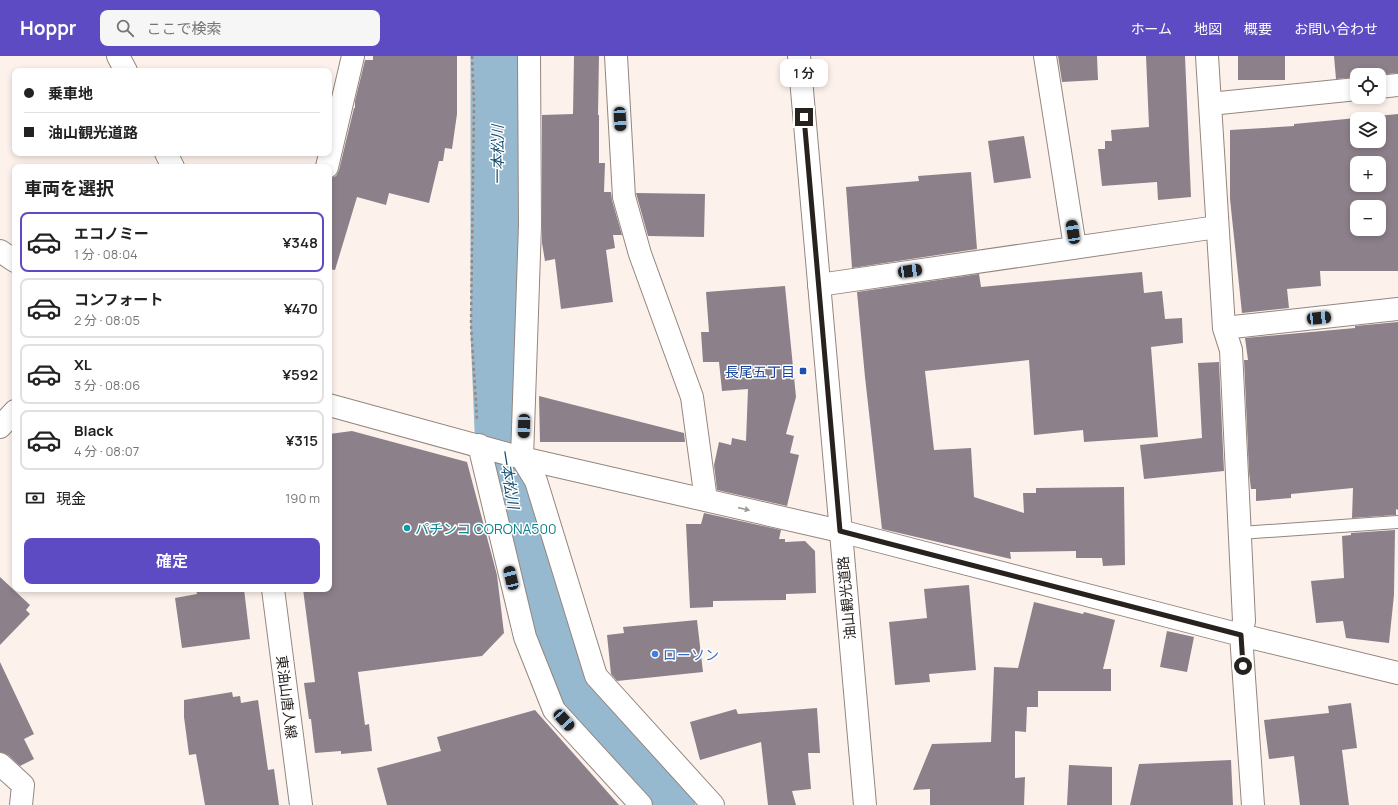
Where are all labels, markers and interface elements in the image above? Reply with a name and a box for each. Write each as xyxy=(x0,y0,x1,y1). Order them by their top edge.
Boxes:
search box xyxy=(100,10,380,46)
text: Hoppr xyxy=(20,15,76,41)
icon: search xyxy=(114,17,136,39)
text: ここで検索 xyxy=(146,18,221,39)
text: ホーム xyxy=(1130,19,1172,38)
text: 地図 xyxy=(1194,19,1222,38)
text: 概要 xyxy=(1244,19,1272,38)
text: お問い合わせ xyxy=(1294,19,1378,38)
callout: 1 分 xyxy=(780,59,828,87)
text: 1 分 xyxy=(793,64,815,82)
map controls xyxy=(1350,68,1386,236)
button: locate xyxy=(1350,68,1386,104)
text: 乗車地 xyxy=(48,83,93,104)
car xyxy=(613,107,627,131)
route end xyxy=(795,108,813,126)
button: layers xyxy=(1350,112,1386,148)
text: 油山観光道路 xyxy=(48,122,138,143)
water label: 一本松川 xyxy=(487,123,508,185)
button: + xyxy=(1350,156,1386,192)
text: 車両を選択 xyxy=(24,176,114,200)
button: − xyxy=(1350,200,1386,236)
car xyxy=(1065,219,1081,245)
text: エコノミー xyxy=(74,223,149,244)
icon: car xyxy=(26,224,62,260)
text: ¥348 xyxy=(282,232,318,253)
text: 1 分 · 08:04 xyxy=(74,245,138,263)
car xyxy=(897,263,923,279)
text: コンフォート xyxy=(74,289,164,310)
icon: car xyxy=(26,290,62,326)
text: ¥470 xyxy=(284,298,318,319)
text: 2 分 · 08:05 xyxy=(74,311,140,329)
car xyxy=(1306,311,1332,325)
text: XL xyxy=(74,354,92,375)
icon: car xyxy=(26,356,62,392)
place label: 長尾五丁目 xyxy=(725,362,795,381)
text: ¥592 xyxy=(282,364,318,385)
marker: 長尾五丁目 xyxy=(798,366,808,376)
text: 3 分 · 08:06 xyxy=(74,376,140,394)
car xyxy=(518,414,530,438)
text: Black xyxy=(74,420,113,441)
icon: car xyxy=(26,422,62,458)
text: ¥315 xyxy=(285,430,318,451)
text: 4 分 · 08:07 xyxy=(74,442,139,460)
water label: 一本松川 xyxy=(494,448,524,512)
icon: cash xyxy=(24,487,46,509)
text: 現金 xyxy=(56,488,86,509)
text: 190 m xyxy=(285,489,320,507)
one-way arrow xyxy=(738,506,750,512)
place label: パチンコ CORONA500 xyxy=(415,519,557,538)
marker: パチンコ CORONA500 xyxy=(402,523,412,533)
button: 確定 xyxy=(24,538,320,584)
street label: 油山観光道路 xyxy=(833,555,859,641)
car xyxy=(502,565,520,591)
place label: ローソン xyxy=(663,645,719,664)
marker: ローソン xyxy=(650,649,660,659)
street label: 東油山唐人線 xyxy=(272,654,302,740)
route start xyxy=(1234,657,1252,675)
car xyxy=(552,707,576,733)

